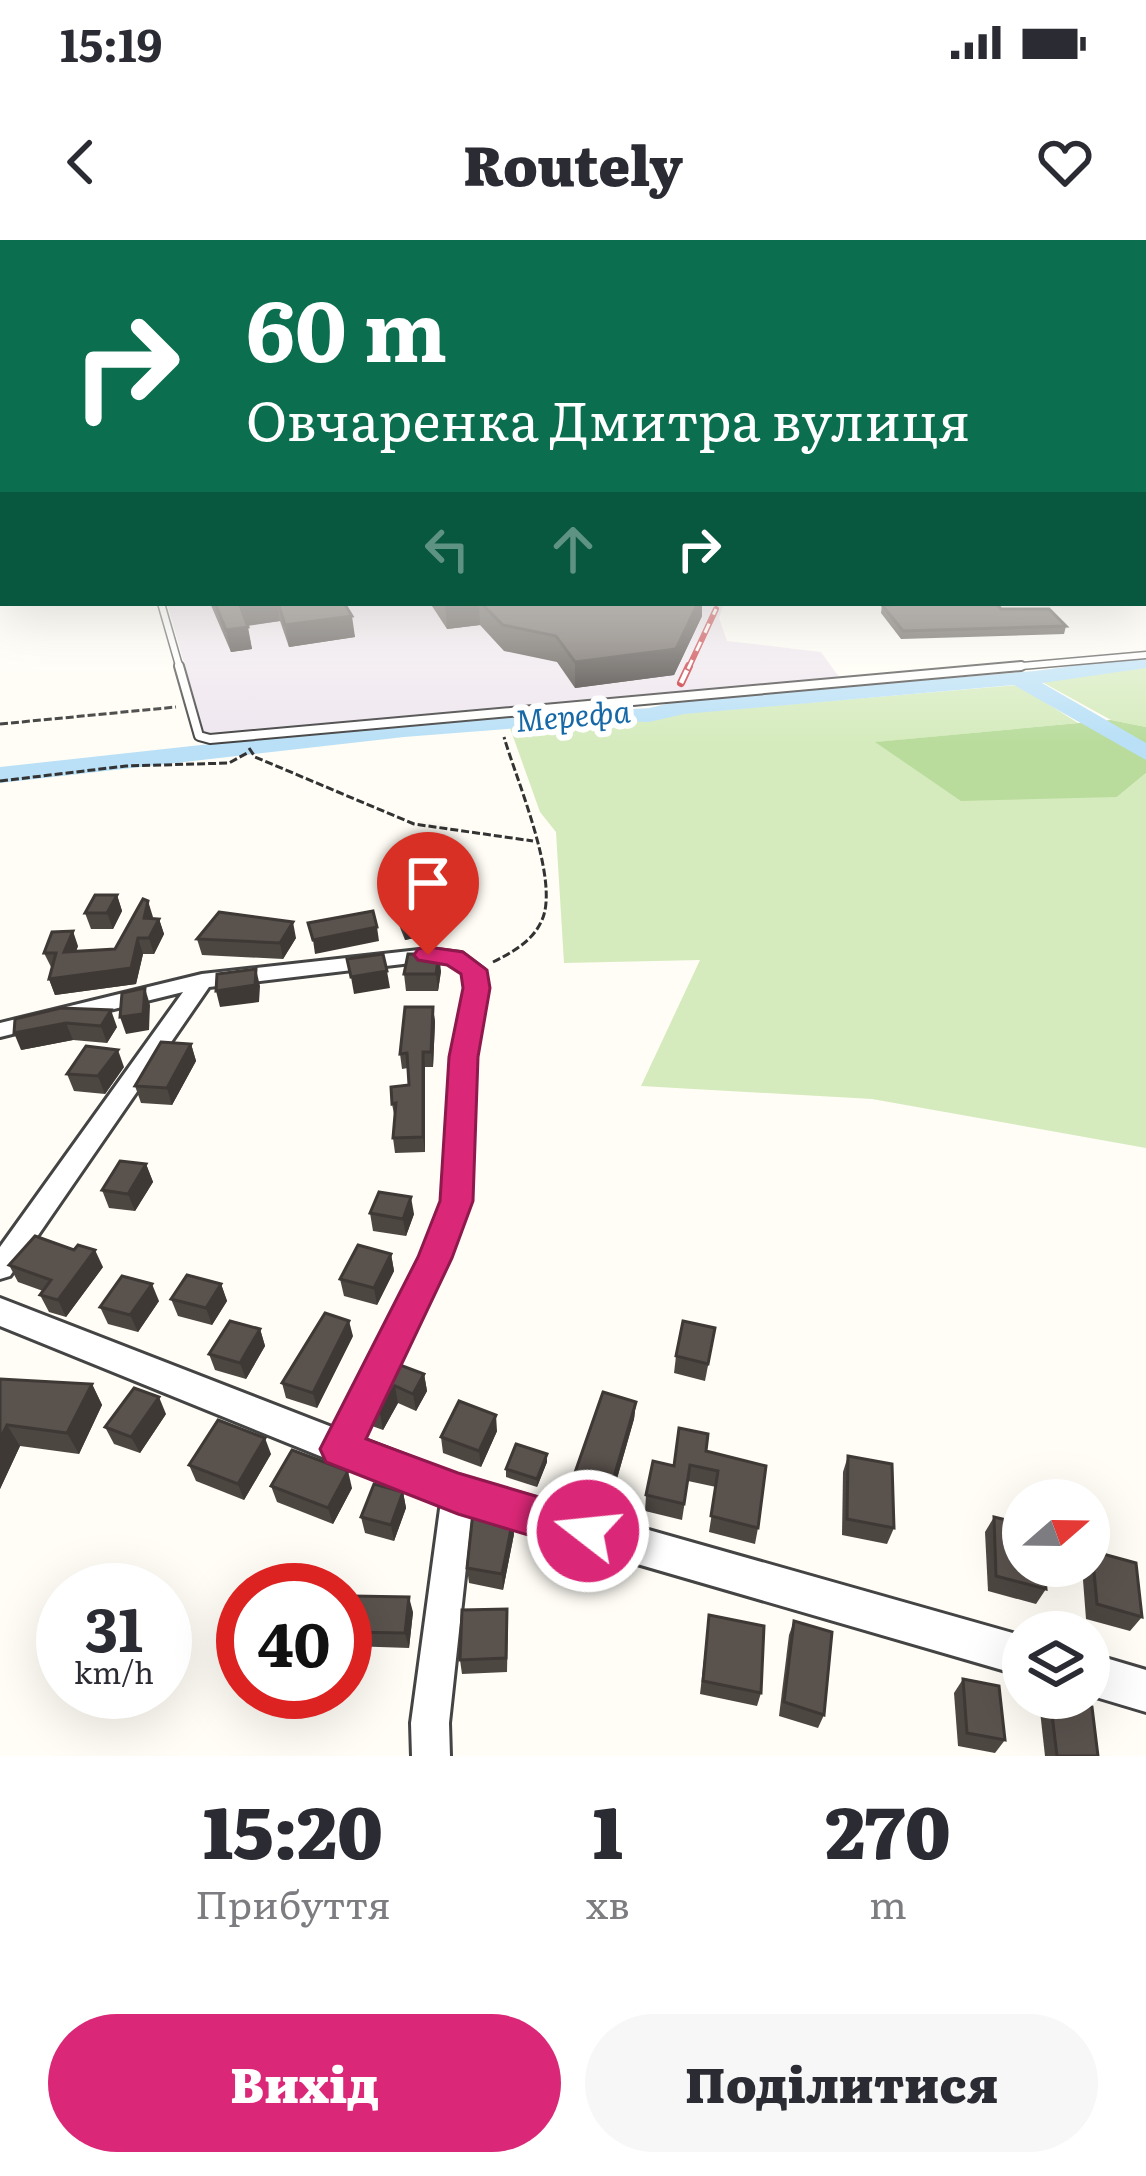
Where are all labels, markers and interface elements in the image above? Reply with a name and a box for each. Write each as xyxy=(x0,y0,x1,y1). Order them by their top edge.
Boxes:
text: 15:19 xyxy=(60,9,162,76)
text: Routely xyxy=(463,122,683,203)
icon: back xyxy=(48,129,114,195)
icon: heart xyxy=(1032,129,1098,195)
text: 60 m xyxy=(246,263,447,388)
icon: right xyxy=(48,288,204,444)
text: Овчаренка Дмитра вулиця xyxy=(246,377,970,458)
icon: left xyxy=(414,516,480,582)
icon: ahead xyxy=(540,516,606,582)
icon: right xyxy=(666,516,732,582)
water label: Мерефа xyxy=(513,687,632,741)
pin xyxy=(377,832,479,955)
icon: arrive xyxy=(395,850,461,916)
position arrow xyxy=(525,1468,651,1594)
north arrow xyxy=(1002,1479,1110,1587)
map controls xyxy=(1002,1479,1110,1719)
speed limit sign: 40 xyxy=(216,1563,372,1719)
text: 31 xyxy=(85,1581,143,1670)
button: layers xyxy=(1002,1611,1110,1719)
text: km/h xyxy=(74,1649,154,1693)
text: 15:20 xyxy=(203,1774,383,1881)
text: 1 xyxy=(593,1774,623,1881)
text: 270 xyxy=(825,1774,951,1881)
text: Прибуття xyxy=(195,1873,391,1931)
text: хв xyxy=(586,1873,630,1931)
text: m xyxy=(869,1873,907,1931)
button: Вихід xyxy=(48,2014,561,2152)
button: Поділитися xyxy=(585,2014,1098,2152)

